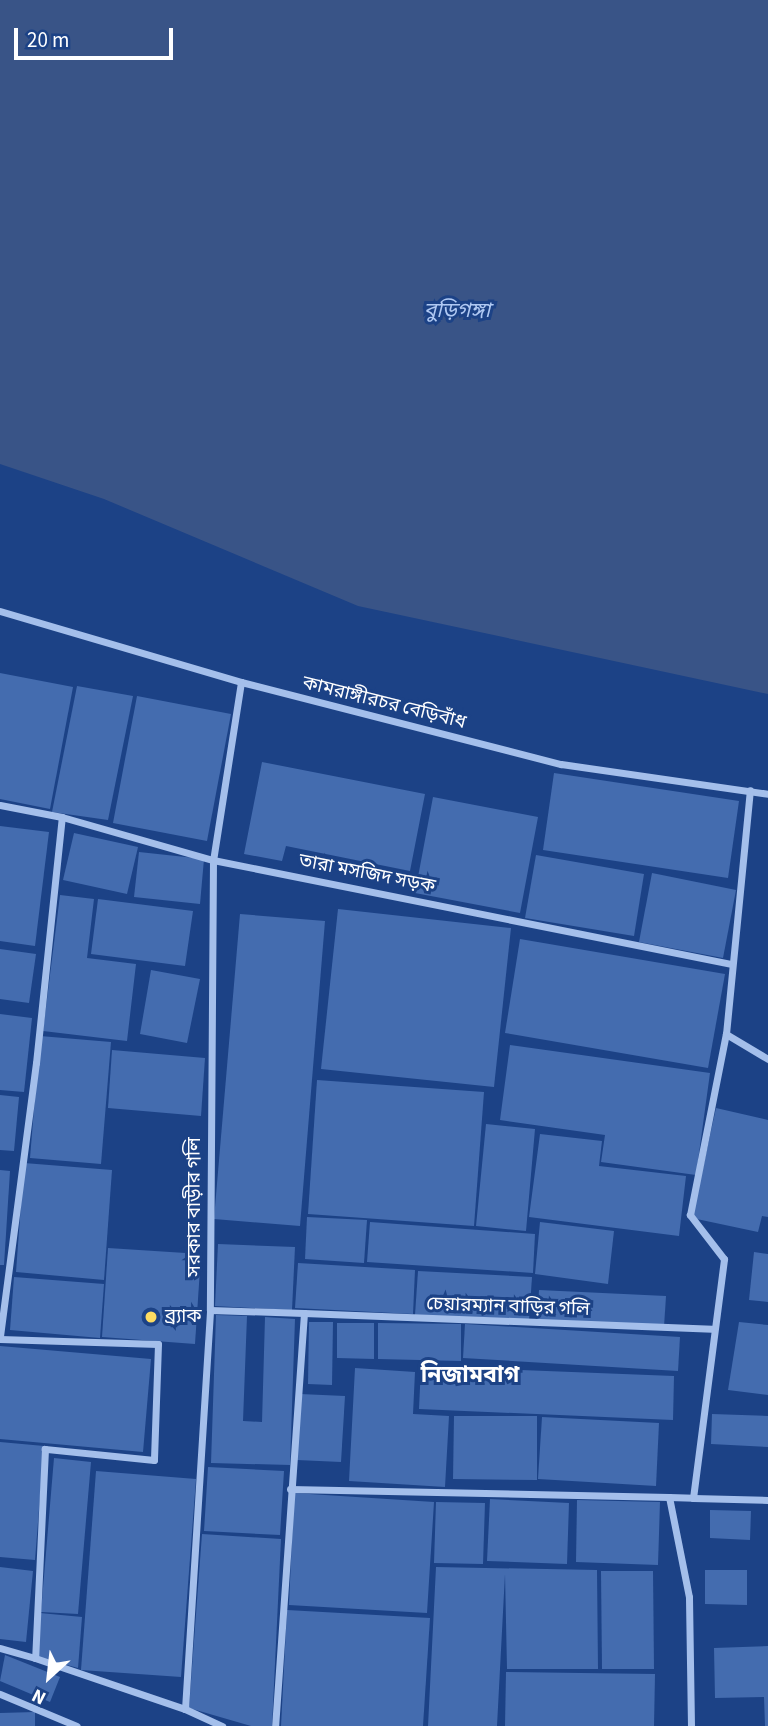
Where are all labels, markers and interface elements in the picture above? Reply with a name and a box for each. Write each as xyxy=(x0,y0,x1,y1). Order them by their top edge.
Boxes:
scale bar xyxy=(18,14,177,58)
text: 20 m xyxy=(27,25,69,55)
water label: বুড়িগঙ্গা xyxy=(424,297,490,323)
street label: কামরাঙ্গীরচর বেড়িবাঁধ xyxy=(300,672,468,734)
street label: তারা মসজিদ সড়ক xyxy=(297,850,437,898)
street label: সরকার বাড়ীর গলি xyxy=(184,1137,206,1277)
street label: চেয়ারম্যান বাড়ির গলি xyxy=(426,1293,590,1321)
place label: ব্র্যাক xyxy=(165,1306,202,1328)
marker: ব্র্যাক xyxy=(143,1309,159,1325)
district label: নিজামবাগ xyxy=(421,1361,519,1389)
north arrow xyxy=(14,1642,84,1712)
text: N xyxy=(27,1681,51,1711)

